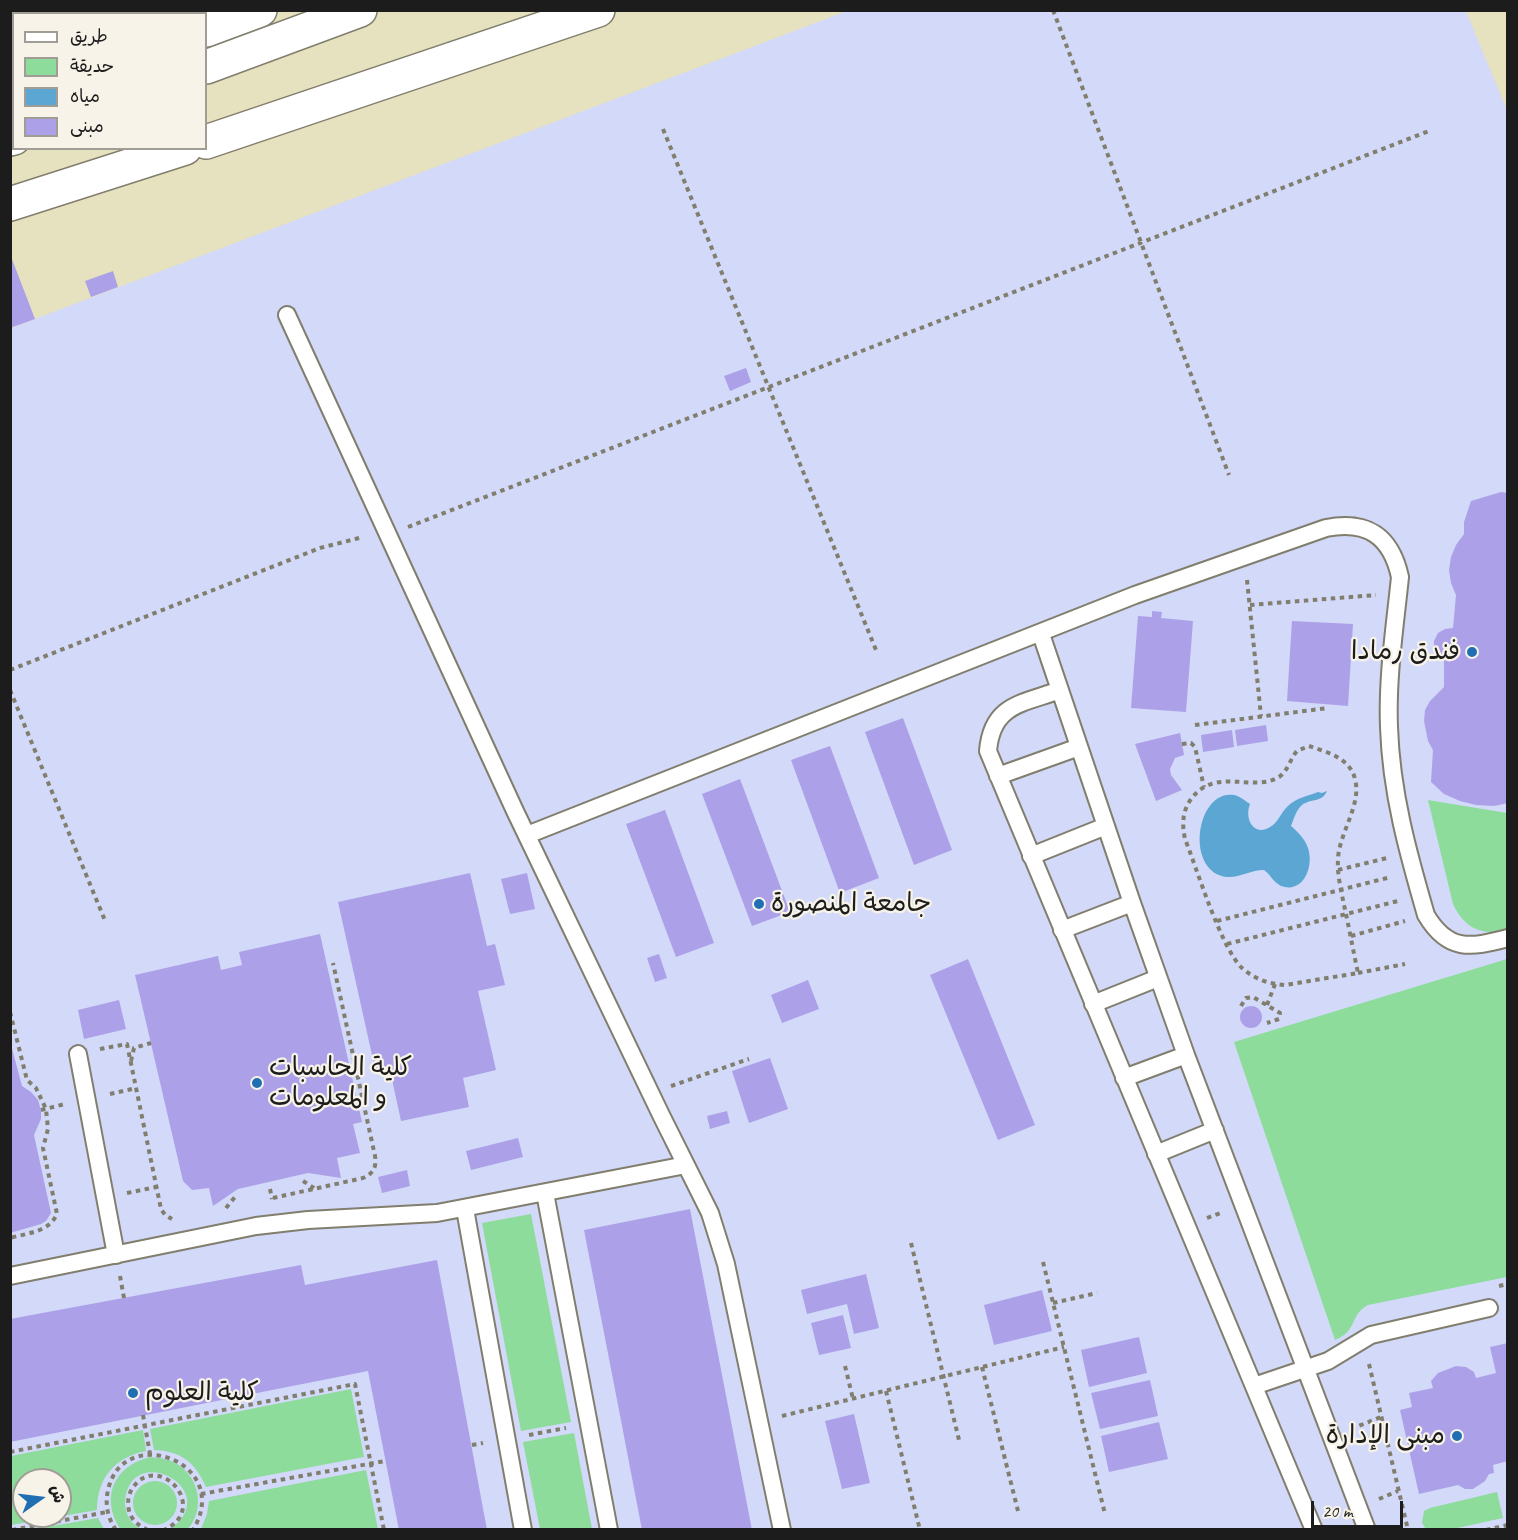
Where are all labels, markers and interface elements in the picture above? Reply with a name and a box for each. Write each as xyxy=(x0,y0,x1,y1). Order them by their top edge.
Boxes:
legend xyxy=(12,12,207,150)
text: طريق xyxy=(70,25,108,47)
text: حديقة xyxy=(70,55,114,77)
text: مياه xyxy=(70,85,100,107)
text: مبنى xyxy=(70,115,104,137)
place label: فندق رمادا xyxy=(1351,636,1460,668)
marker: فندق رمادا xyxy=(1465,645,1479,659)
place label: جامعة المنصورة xyxy=(771,888,931,920)
marker: جامعة المنصورة xyxy=(752,897,766,911)
place label: كلية الحاسبات و المعلومات xyxy=(269,1052,412,1114)
marker: كلية الحاسبات و المعلومات xyxy=(250,1076,264,1090)
place label: كلية العلوم xyxy=(145,1377,259,1409)
marker: كلية العلوم xyxy=(126,1386,140,1400)
place label: مبنى الإدارة xyxy=(1326,1420,1445,1452)
marker: مبنى الإدارة xyxy=(1450,1429,1464,1443)
north arrow xyxy=(12,1468,72,1528)
text: ش xyxy=(46,1483,69,1505)
scale bar xyxy=(1314,1489,1406,1527)
text: 20 m xyxy=(1322,1500,1353,1522)

